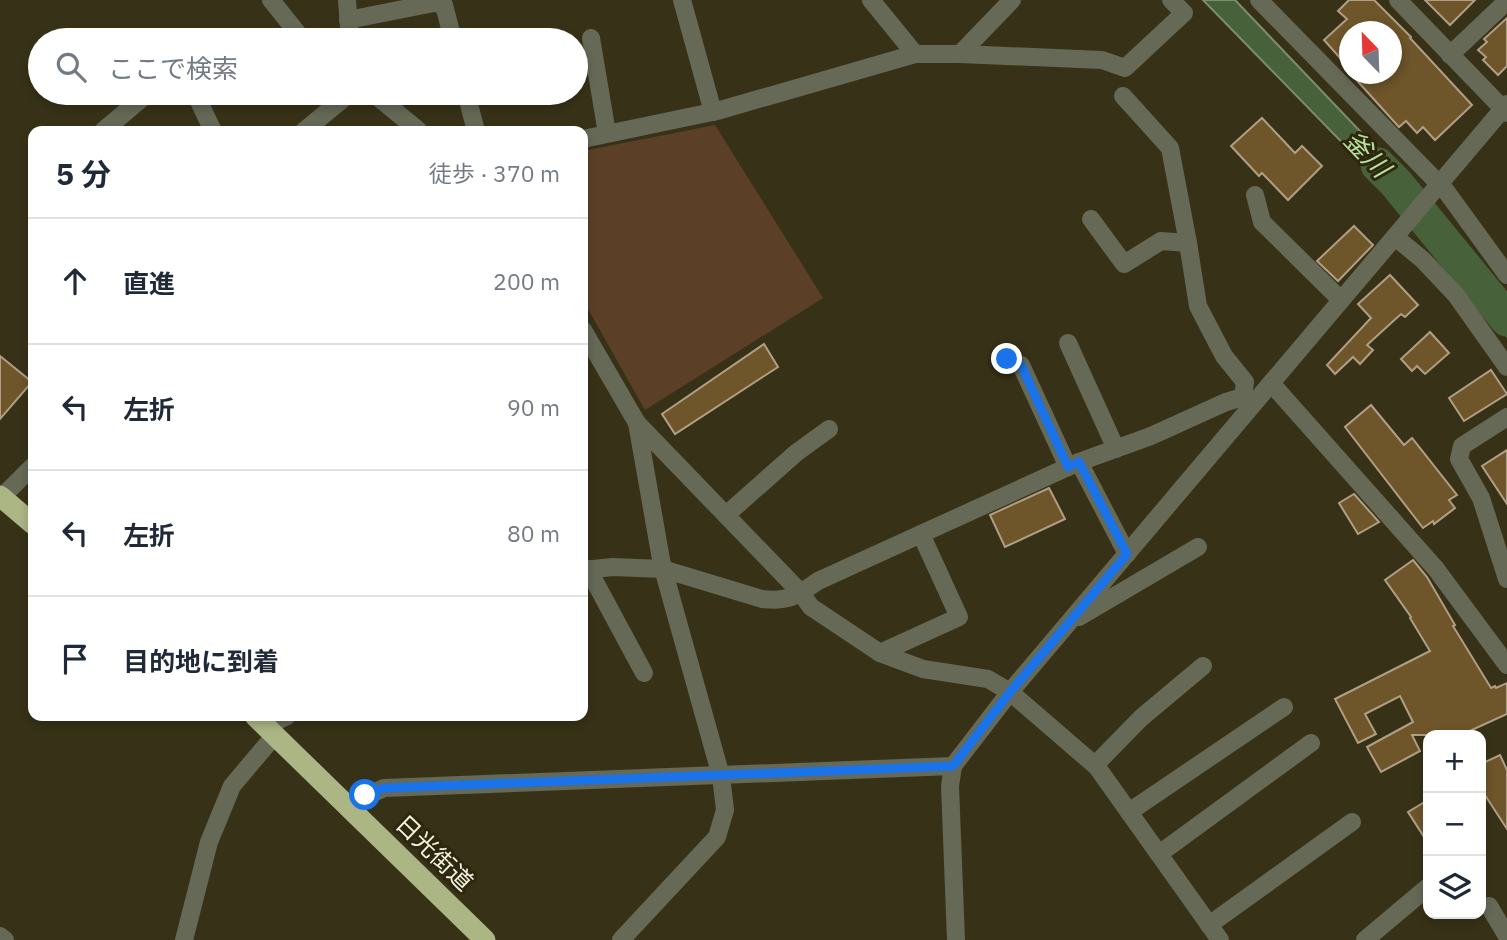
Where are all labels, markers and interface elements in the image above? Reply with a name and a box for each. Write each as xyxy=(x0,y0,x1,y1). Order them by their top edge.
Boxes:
north arrow xyxy=(1339,21,1402,84)
search box xyxy=(28,28,588,105)
icon: search xyxy=(52,48,90,86)
text: ここで検索 xyxy=(108,51,238,85)
water label: 釜川 xyxy=(1337,123,1400,186)
text: 5 分 xyxy=(56,154,111,193)
text: 徒歩 · 370 m xyxy=(429,158,560,188)
icon: ahead xyxy=(56,262,94,300)
text: 直進 xyxy=(123,266,175,300)
text: 200 m xyxy=(493,266,560,296)
route end xyxy=(991,343,1022,374)
icon: left xyxy=(56,388,94,426)
text: 左折 xyxy=(123,392,175,426)
text: 90 m xyxy=(507,392,560,422)
icon: left xyxy=(56,514,94,552)
text: 左折 xyxy=(123,518,175,552)
text: 80 m xyxy=(507,518,560,548)
icon: arrive xyxy=(56,640,94,678)
text: 目的地に到着 xyxy=(123,644,279,678)
map controls xyxy=(1423,730,1486,919)
button: + xyxy=(1423,730,1486,793)
route start xyxy=(349,779,380,810)
button: − xyxy=(1423,793,1486,856)
street label: 日光街道 xyxy=(389,807,480,897)
button: layers xyxy=(1423,856,1486,919)

